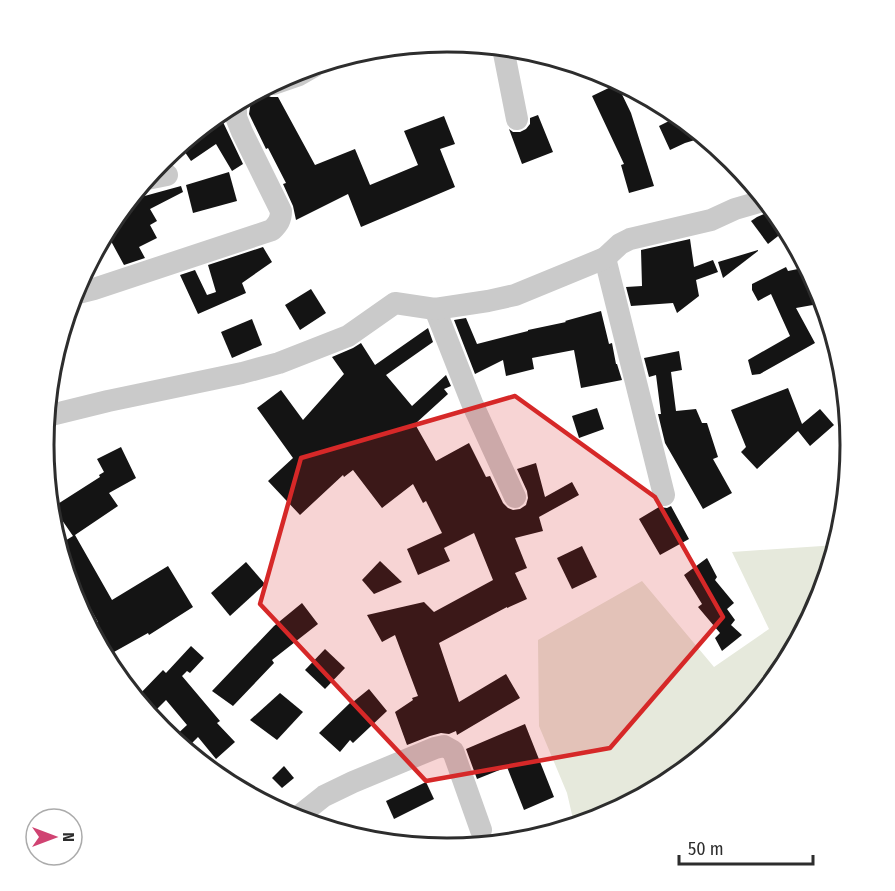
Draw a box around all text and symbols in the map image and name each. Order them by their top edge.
north arrow [24,807,84,867]
scale bar [679,828,812,866]
text: N [59,832,78,842]
text: 50 m [688,838,724,860]

